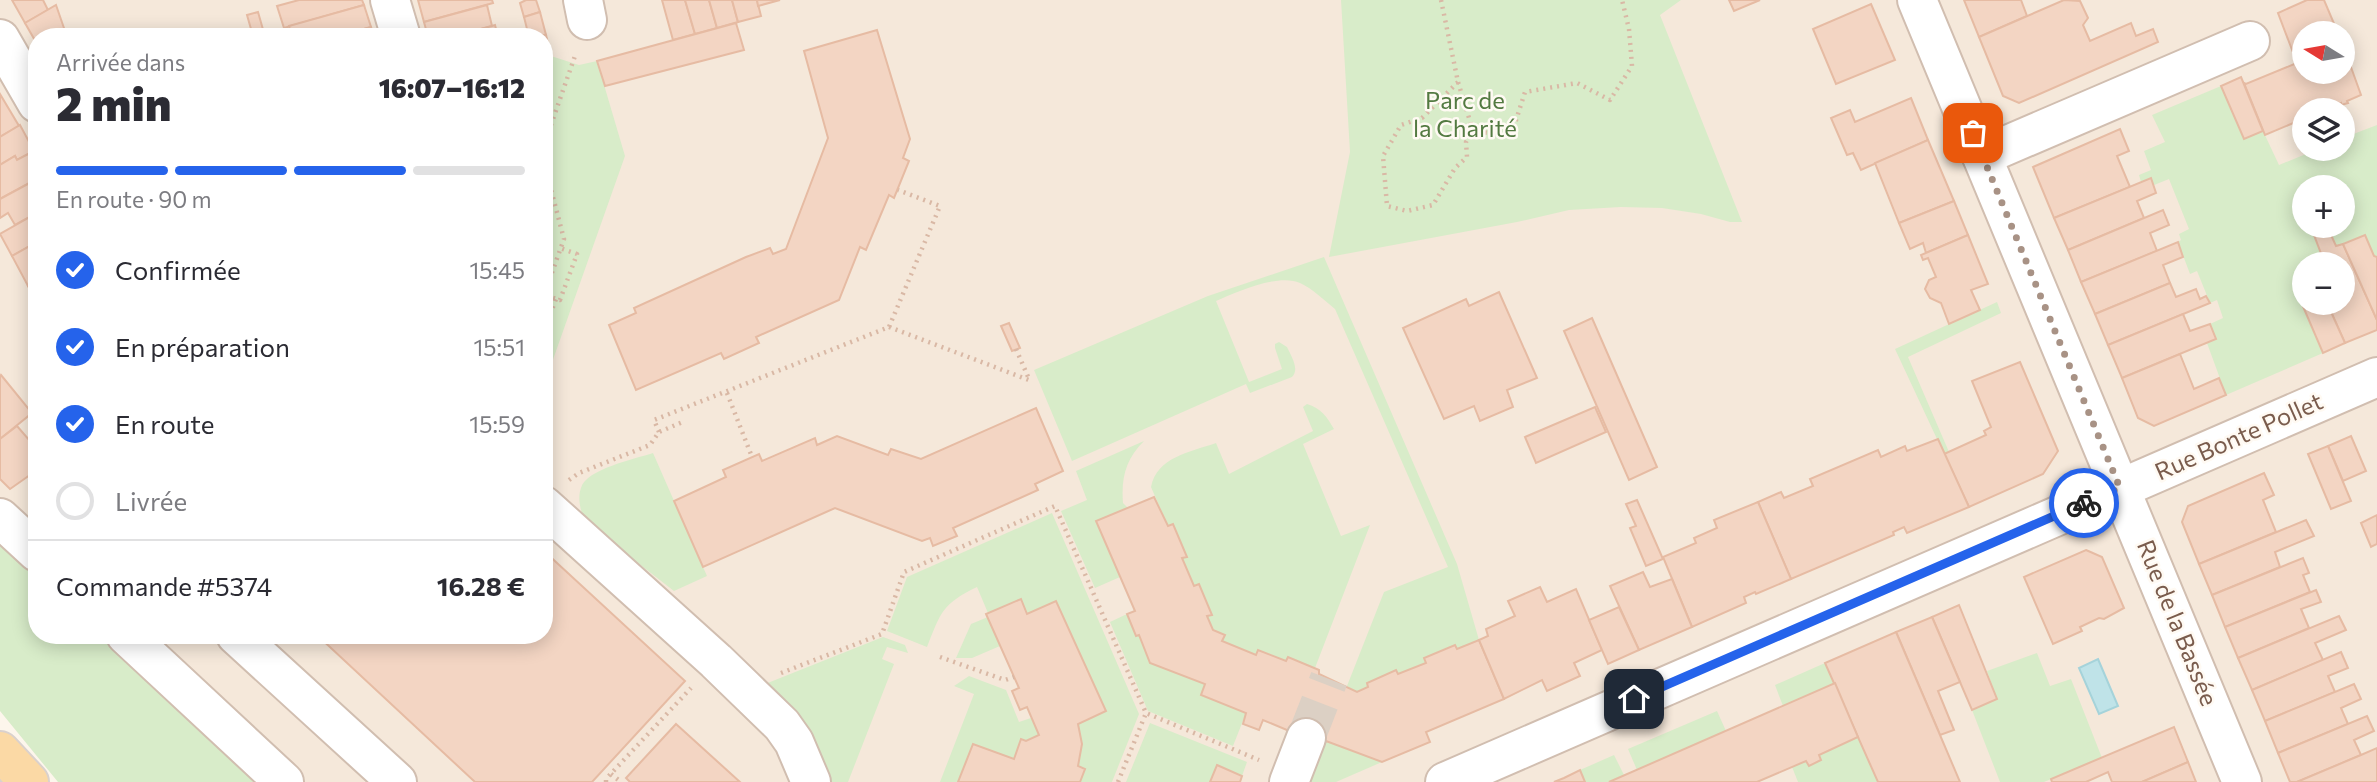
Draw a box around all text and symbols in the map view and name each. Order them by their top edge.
north arrow [2292,21,2356,84]
map controls [2292,21,2355,315]
text: Arrivée dans [56,48,185,76]
text: 16:07–16:12 [379,72,525,103]
text: 2 min [56,74,172,130]
park label: Parc de la Charité [1413,85,1517,142]
button: layers [2292,98,2355,161]
pin [1943,103,2003,163]
icon: bag [1954,114,1992,152]
button: + [2292,175,2355,238]
text: En route · 90 m [56,185,212,213]
icon: check [56,251,94,289]
button: − [2292,252,2355,315]
text: Confirmée [115,254,241,285]
text: 15:45 [470,256,525,284]
icon: check [56,328,94,366]
text: En préparation [115,331,290,362]
text: 15:51 [473,333,525,361]
street label: Rue Bonte Pollet [2150,386,2327,486]
icon: check [56,405,94,443]
text: En route [115,408,215,439]
text: 15:59 [469,410,525,438]
courier [2049,468,2119,538]
icon: bike [2065,484,2103,522]
text: Livrée [115,485,187,516]
street label: Rue de la Bassée [2132,535,2225,710]
text: Commande #5374 [56,570,272,601]
text: 16.28 € [437,570,525,601]
pin [1604,669,1664,729]
icon: home [1615,680,1653,718]

